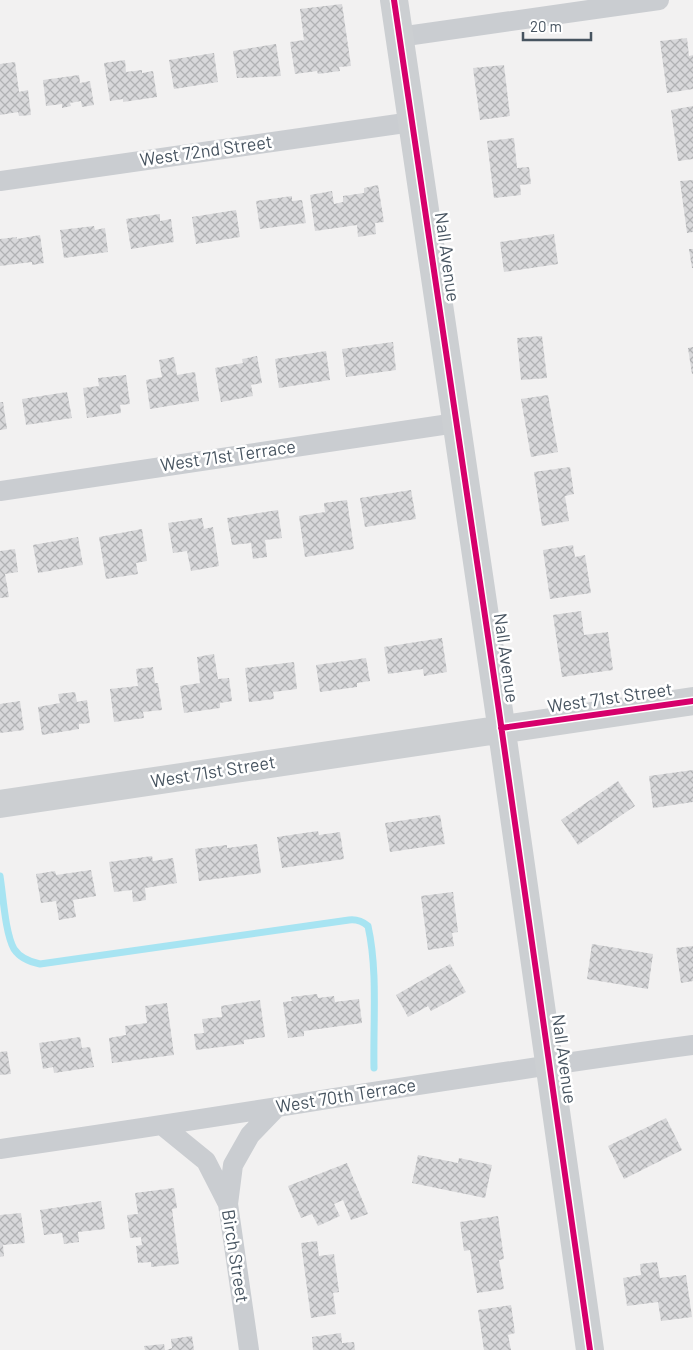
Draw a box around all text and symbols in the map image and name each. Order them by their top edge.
scale bar [523,10,590,42]
text: 20 m [530,17,562,35]
street label: West 72nd Street [138,130,273,170]
street label: Nall Avenue [431,211,465,303]
street label: West 71st Terrace [159,435,297,475]
street label: Nall Avenue [490,612,524,704]
street label: West 71st Street [546,677,674,717]
street label: West 71st Street [149,750,277,792]
street label: Nall Avenue [548,1013,582,1105]
street label: West 70th Terrace [274,1073,417,1117]
street label: Birch Street [218,1208,254,1304]

